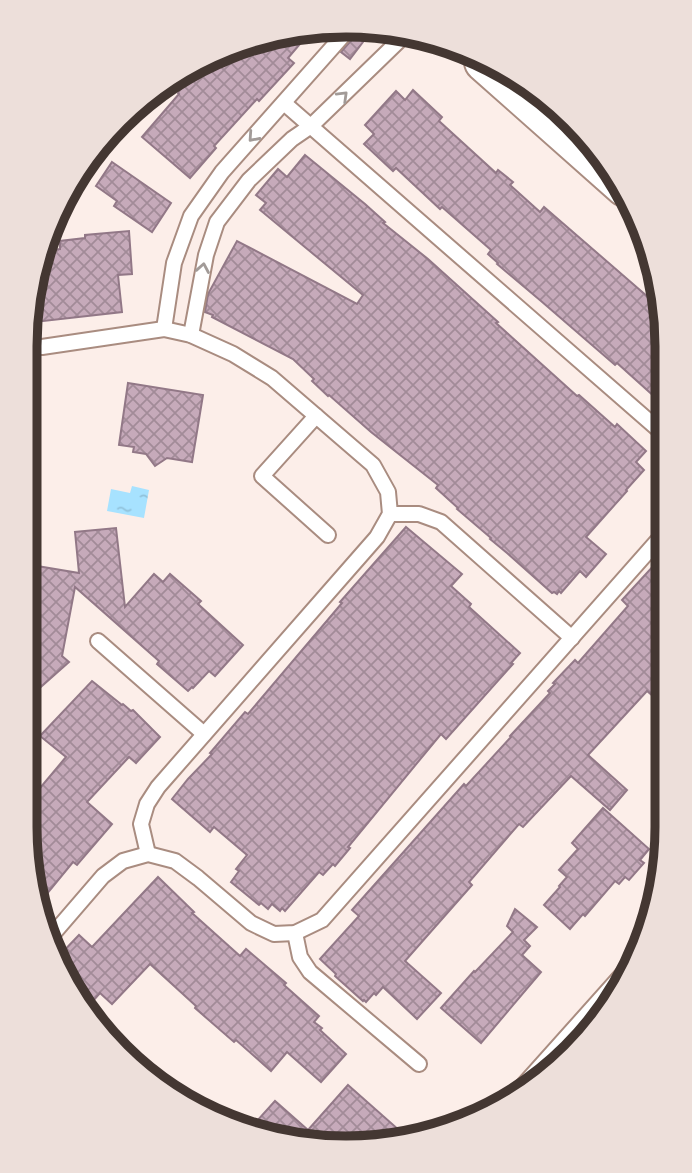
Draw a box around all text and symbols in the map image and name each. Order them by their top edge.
one-way arrow [335,91,348,104]
one-way arrow [249,129,261,142]
one-way arrow [195,262,210,274]

